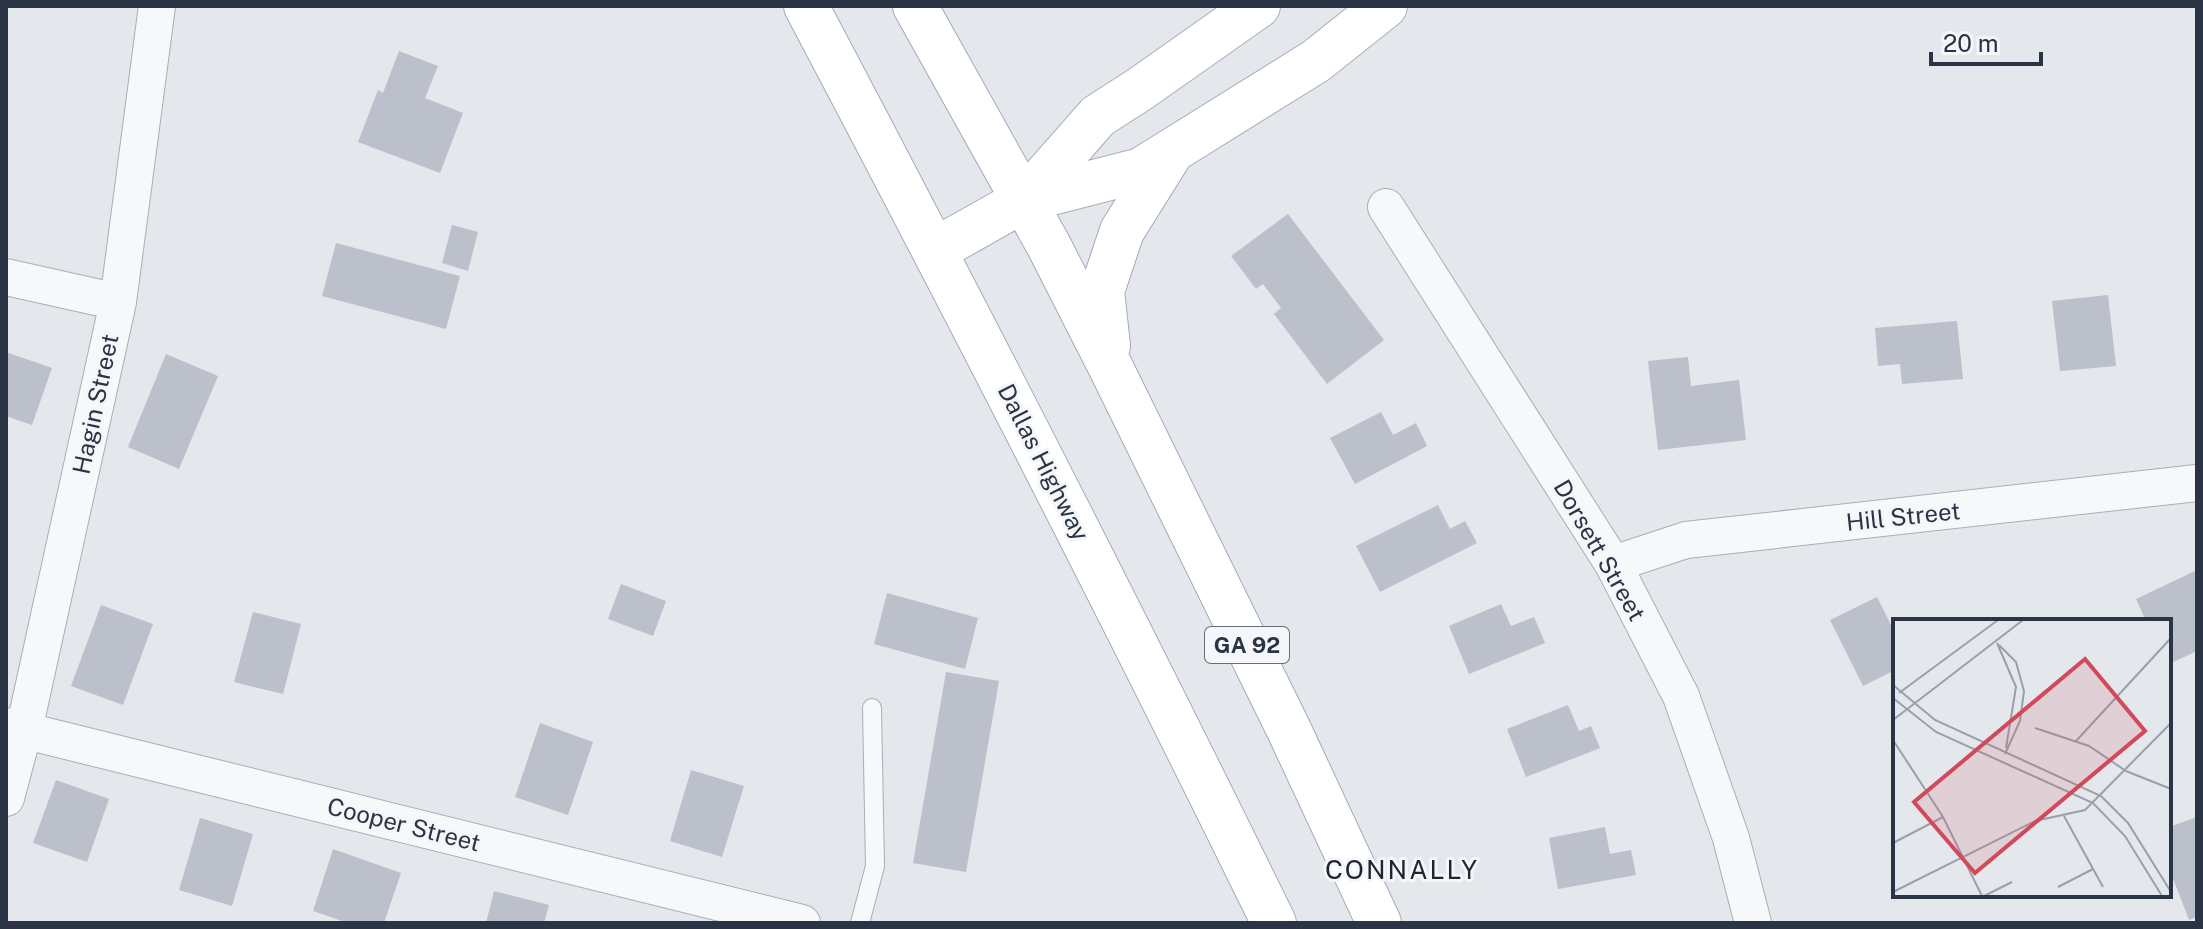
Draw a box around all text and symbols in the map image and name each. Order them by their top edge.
scale bar [1931,16,2041,66]
text: 20 m [1943,29,1999,57]
street label: Hagin Street [67,331,123,477]
street label: Dallas Highway [993,379,1096,545]
street label: Dorsett Street [1548,475,1652,625]
street label: Hill Street [1845,496,1961,536]
inset map [1893,619,2171,897]
road number: GA 92 [1205,627,1289,663]
street label: Cooper Street [325,791,483,857]
district label: CONNALLY [1325,854,1479,885]

